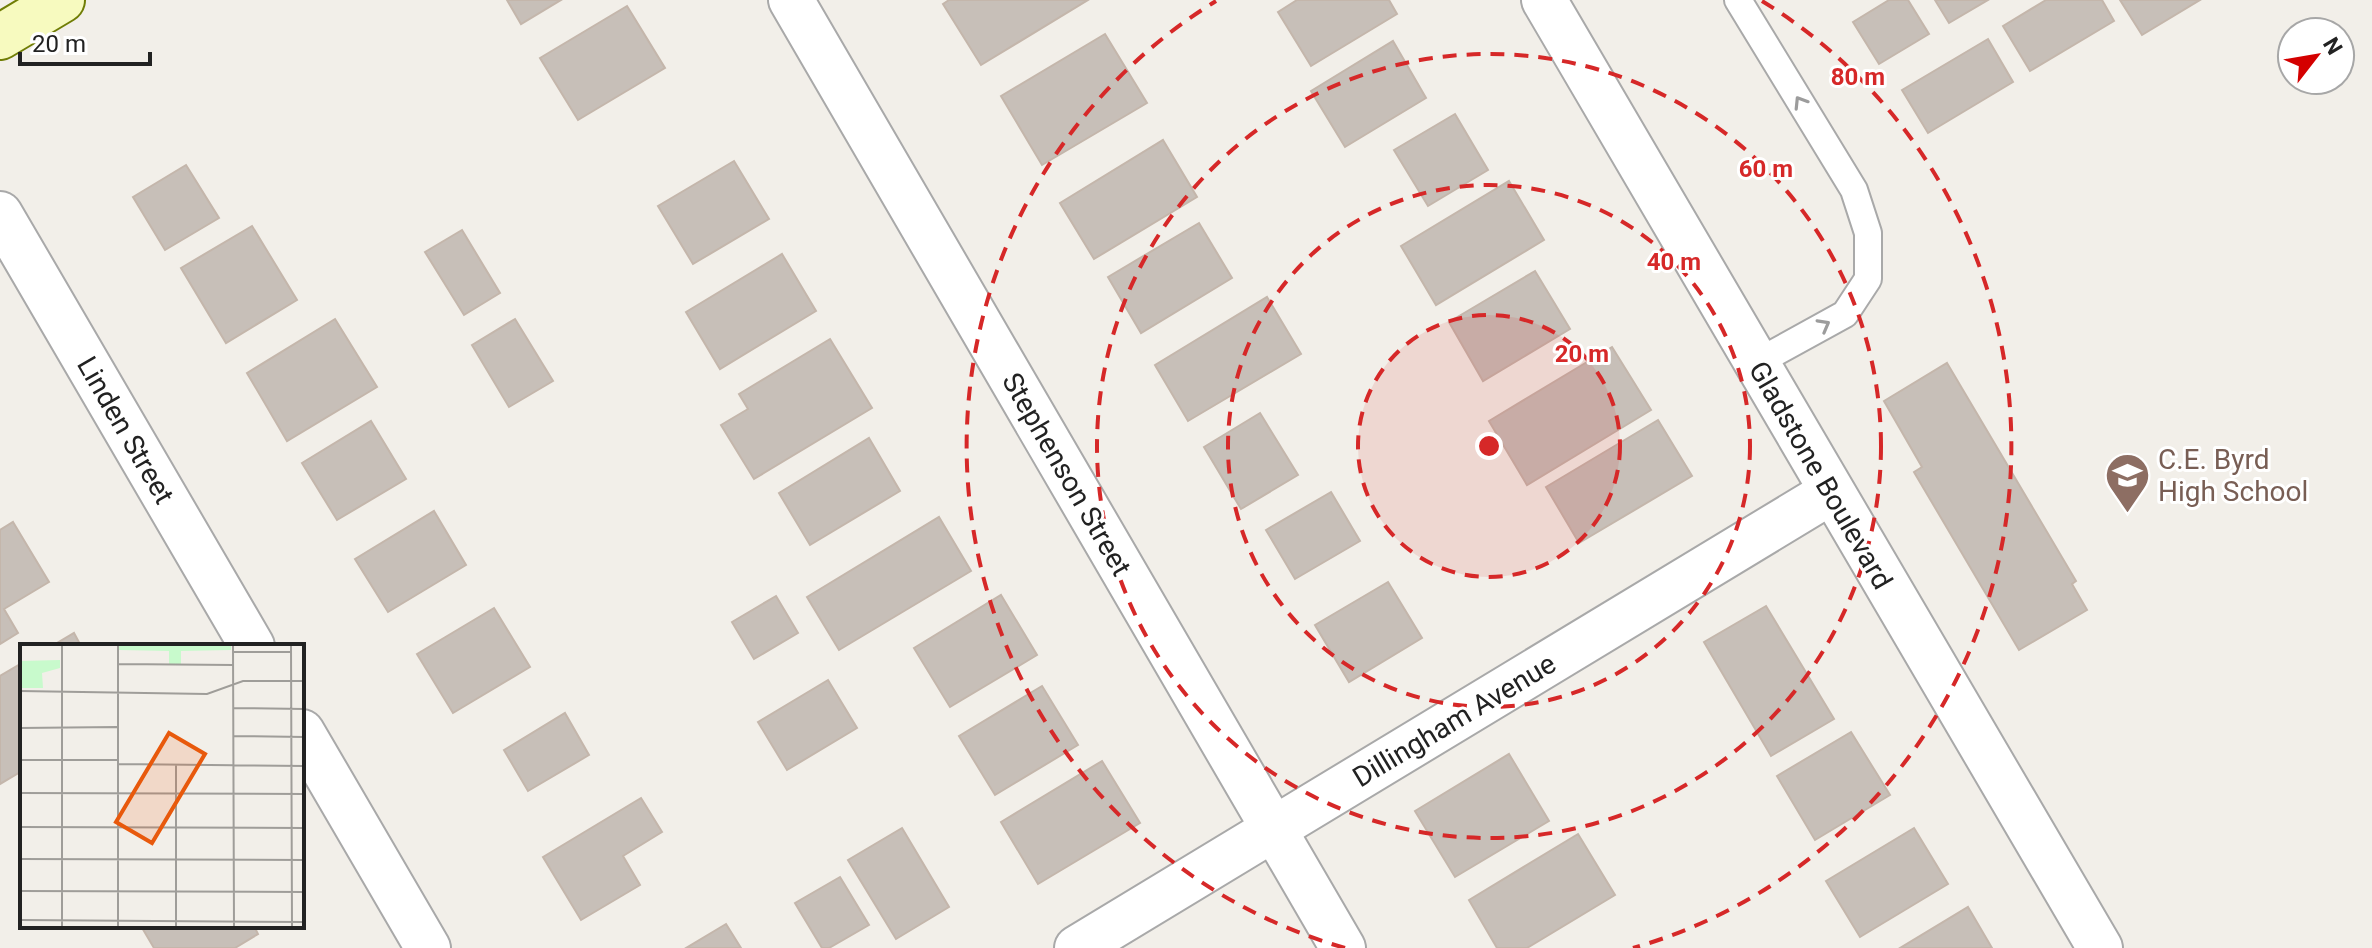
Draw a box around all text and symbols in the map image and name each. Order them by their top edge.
scale bar [20,16,150,66]
north arrow [2276,16,2356,96]
text: 20 m [32,30,86,58]
text: N [2318,33,2347,59]
text: 80 m [1831,63,1885,91]
one-way arrow [1795,96,1810,111]
text: 60 m [1739,155,1793,183]
text: 40 m [1647,248,1701,276]
one-way arrow [1815,319,1830,335]
text: 20 m [1555,340,1609,368]
street label: Linden Street [70,351,181,510]
street label: Gladstone Boulevard [1742,356,1899,595]
street label: Stephenson Street [995,367,1138,582]
centre of rings [1475,432,1503,460]
place label: C.E. Byrd High School [2158,443,2308,508]
school or university icon: C.E. Byrd High School [2103,451,2151,514]
inset map [20,644,304,928]
street label: Dillingham Avenue [1347,647,1562,794]

